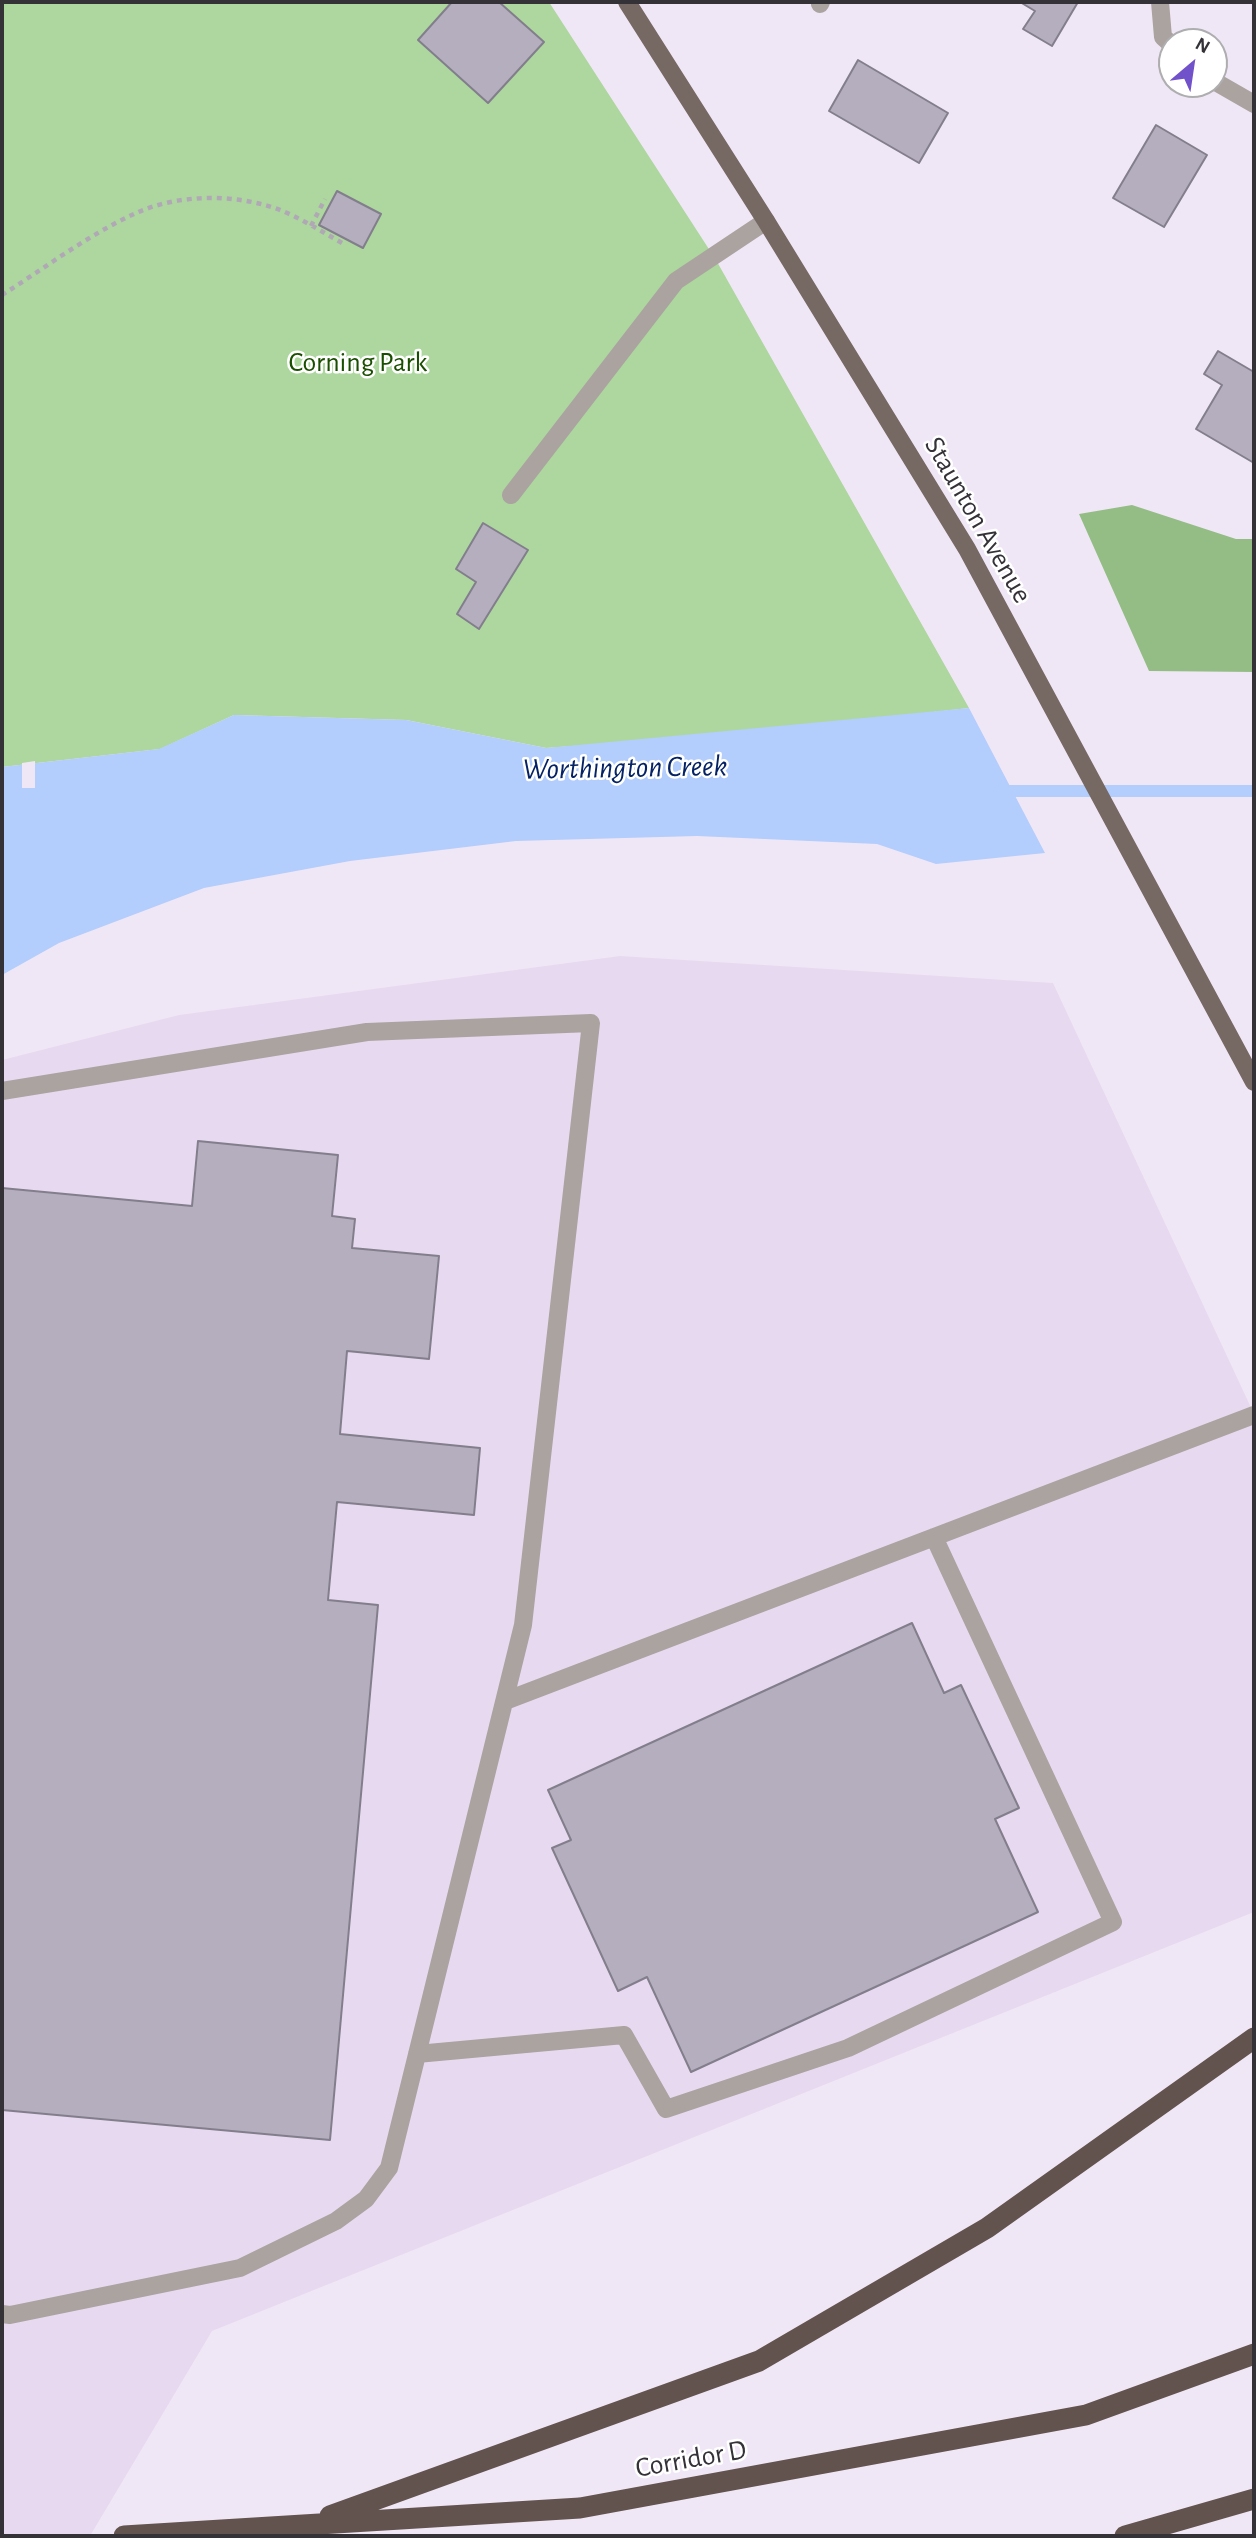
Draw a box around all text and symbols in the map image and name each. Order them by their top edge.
north arrow [1158,28,1228,98]
text: N [1192,34,1213,57]
park label: Corning Park [289,346,427,380]
street label: Staunton Avenue [917,431,1039,609]
water label: Worthington Creek [522,748,728,788]
street label: Corridor D [633,2433,749,2485]

